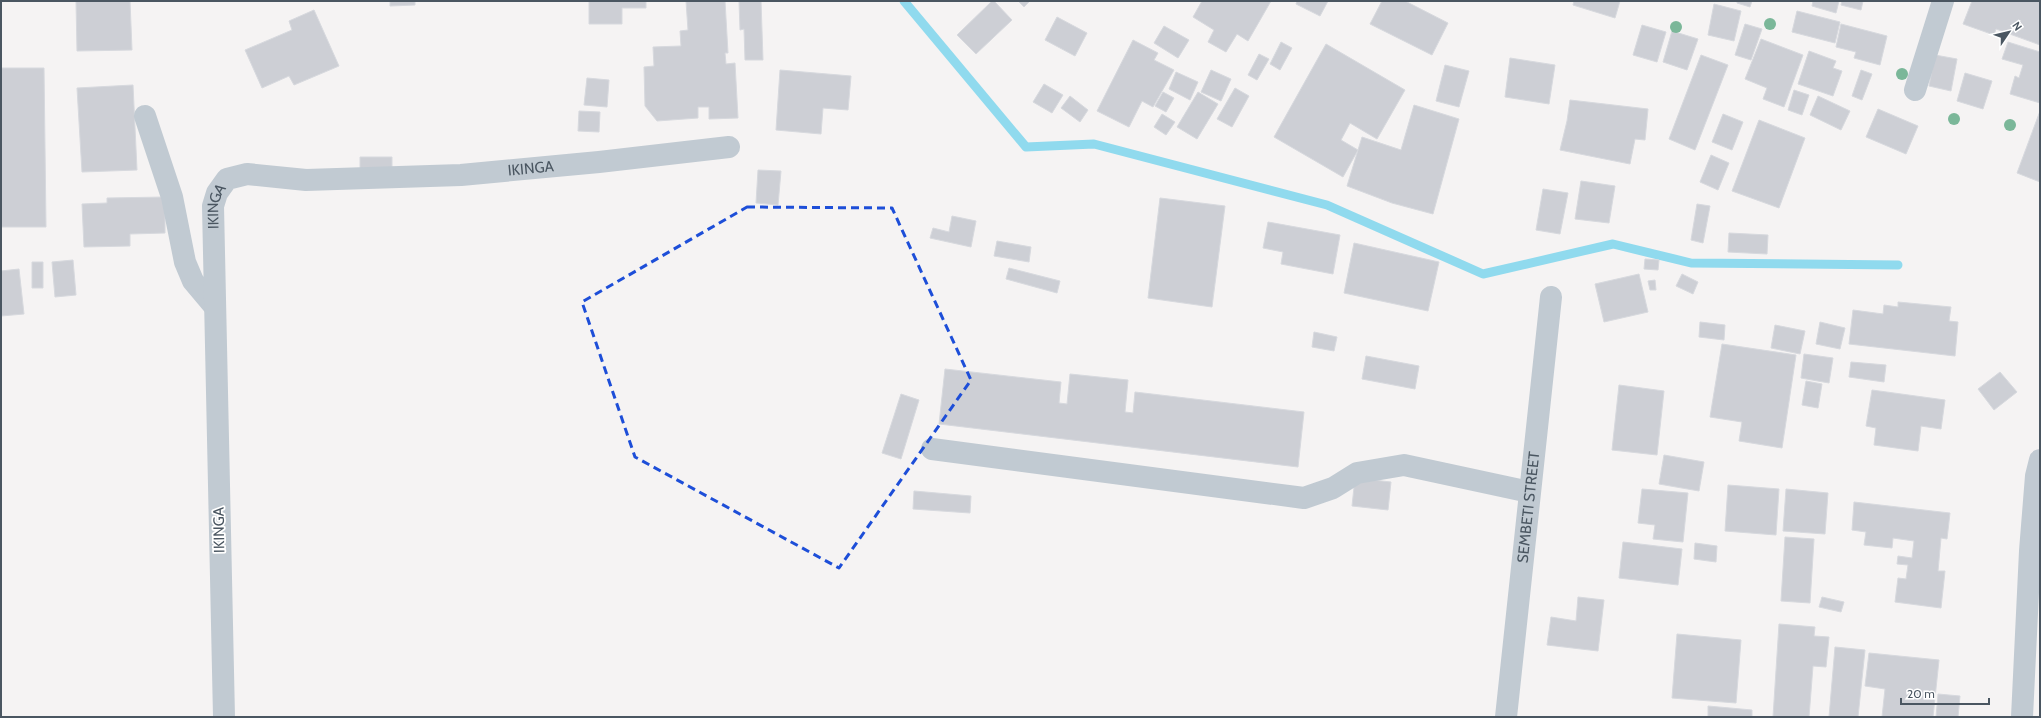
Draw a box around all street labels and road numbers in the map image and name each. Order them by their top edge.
street label: IKINGA [507,157,555,180]
street label: IKINGA [204,180,230,229]
street label: SEMBETI STREET [1514,451,1543,564]
street label: IKINGA [210,506,228,553]

